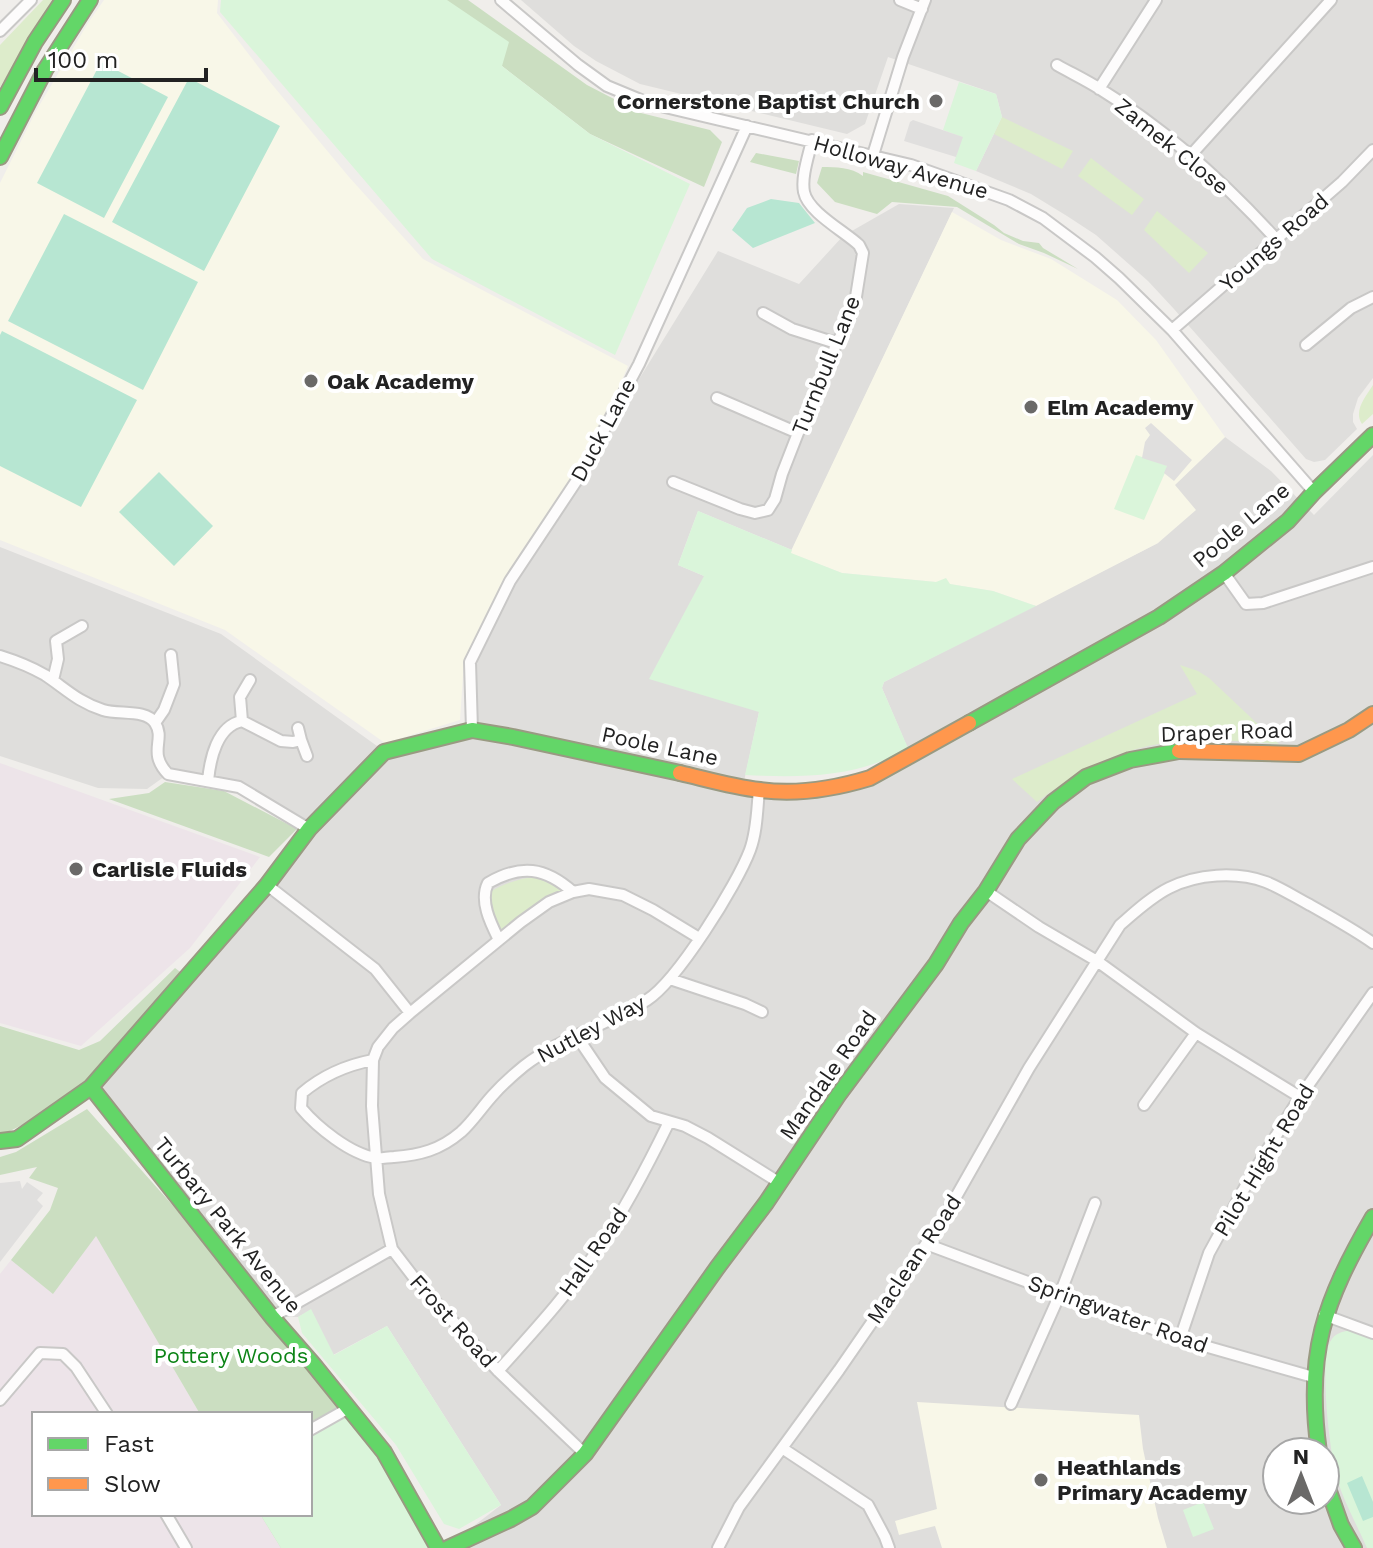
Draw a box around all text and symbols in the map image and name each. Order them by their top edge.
scale bar [36,32,206,82]
text: 100 m [48,46,118,74]
place label: Cornerstone Baptist Church [617,89,920,114]
marker: Cornerstone Baptist Church [927,92,945,110]
street label: Zamek Close [1110,93,1234,199]
street label: Holloway Avenue [811,130,991,204]
street label: Youngs Road [1215,188,1333,296]
street label: Turnbull Lane [787,292,865,438]
place label: Oak Academy [327,369,474,394]
marker: Oak Academy [302,372,320,390]
street label: Duck Lane [565,374,641,486]
place label: Elm Academy [1047,395,1194,420]
marker: Elm Academy [1022,398,1040,416]
street label: Poole Lane [1188,477,1294,573]
street label: Draper Road [1160,717,1294,747]
street label: Poole Lane [599,721,721,771]
place label: Carlisle Fluids [92,857,247,882]
marker: Carlisle Fluids [67,860,85,878]
street label: Nutley Way [533,990,650,1068]
street label: Mandale Road [774,1006,882,1144]
street label: Pilot Hight Road [1209,1079,1319,1241]
street label: Turbary Park Avenue [149,1132,307,1318]
street label: Maclean Road [862,1190,966,1328]
street label: Hall Road [553,1203,633,1301]
street label: Frost Road [405,1269,501,1373]
street label: Springwater Road [1025,1270,1211,1358]
park label: Pottery Woods [154,1343,308,1368]
legend [32,1412,312,1516]
text: Fast [104,1430,154,1458]
north arrow [1261,1436,1341,1516]
text: N [1293,1444,1309,1469]
place label: Heathlands Primary Academy [1057,1455,1248,1505]
text: Slow [104,1470,161,1498]
marker: Heathlands Primary Academy [1032,1471,1050,1489]

